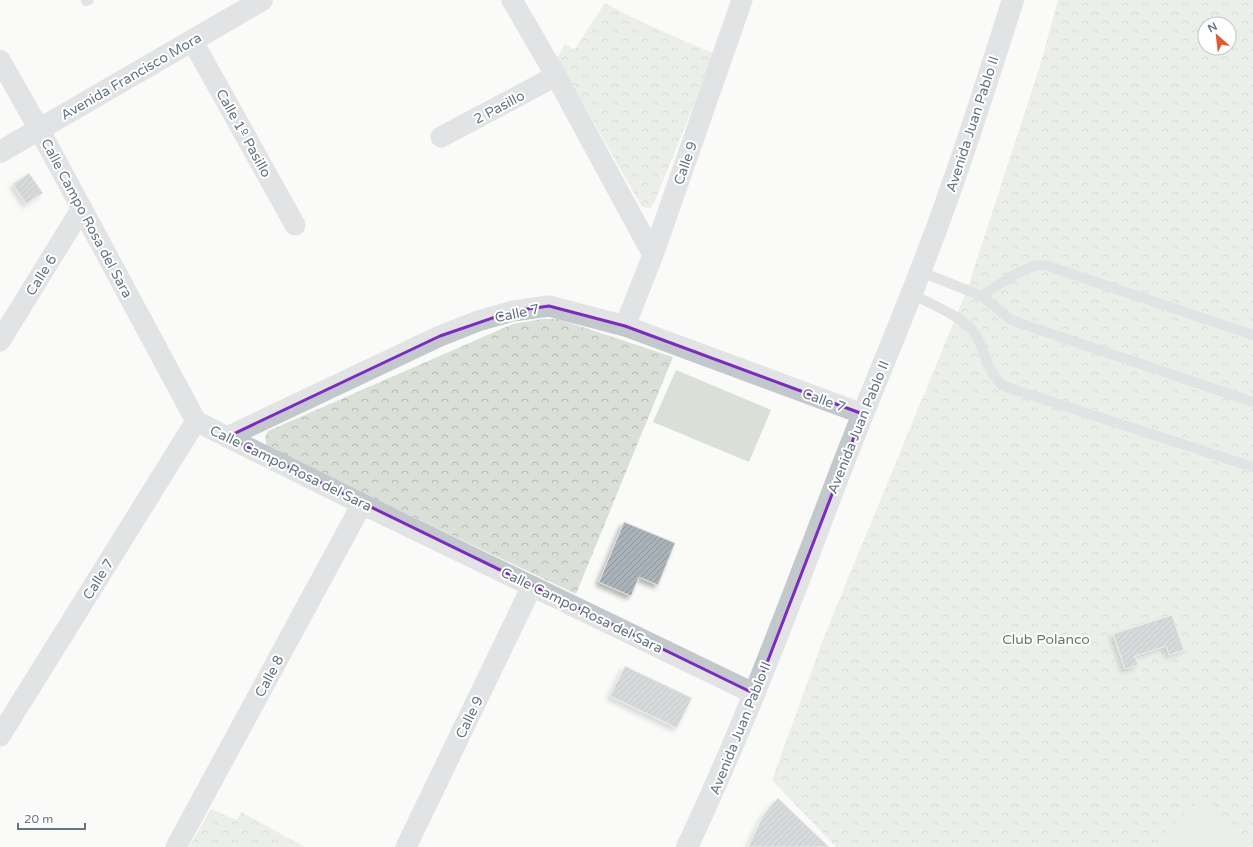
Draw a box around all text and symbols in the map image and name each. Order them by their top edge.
north arrow [1197,16,1237,56]
text: N [1206,20,1219,35]
street label: Avenida Francisco Mora [58,29,205,124]
street label: Avenida Juan Pablo II [942,54,1002,194]
street label: Calle 1º Pasillo [212,86,275,180]
street label: 2 Pasillo [471,87,528,128]
street label: Calle Campo Rosa del Sara [37,136,136,301]
street label: Calle 9 [670,139,701,187]
street label: Calle 6 [22,252,61,299]
street label: Calle 7 [493,301,541,326]
street label: Avenida Juan Pablo II [824,358,893,496]
street label: Calle 7 [800,385,848,416]
street label: Calle Campo Rosa del Sara [207,422,374,515]
street label: Calle 7 [79,556,118,603]
street label: Calle Campo Rosa del Sara [498,564,665,657]
park label: Club Polanco [1002,631,1090,648]
street label: Calle 8 [251,652,288,700]
street label: Avenida Juan Pablo II [706,659,775,797]
street label: Calle 9 [452,693,487,741]
scale bar [18,805,85,831]
text: 20 m [24,812,53,826]

